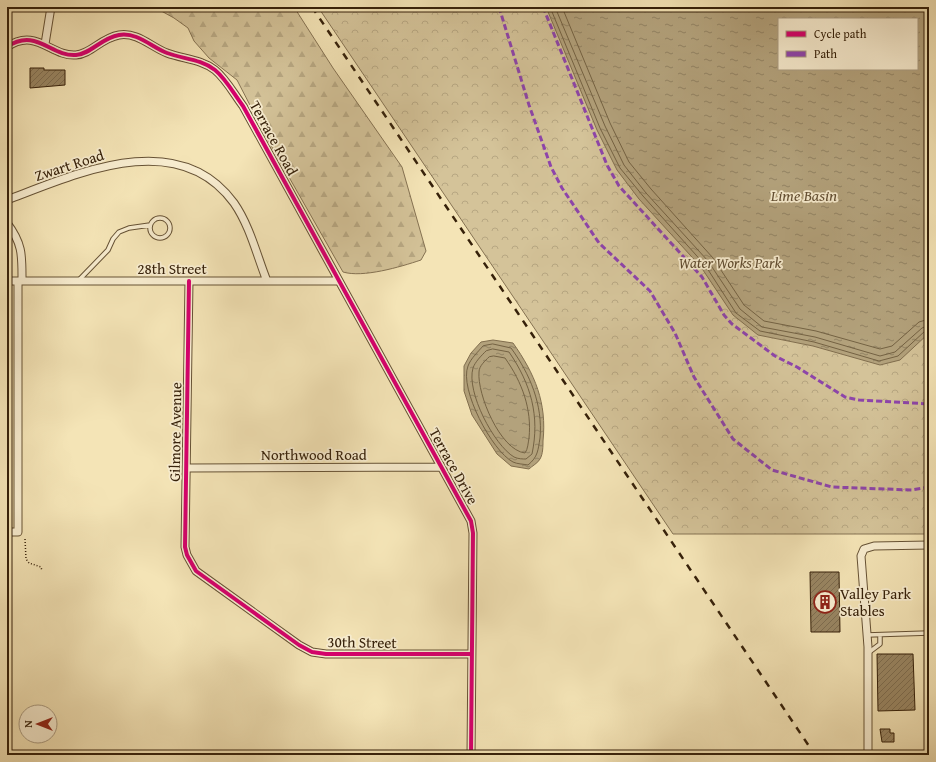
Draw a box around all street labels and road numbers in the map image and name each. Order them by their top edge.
street label: Terrace Road [245,97,303,179]
street label: Zwart Road [32,144,106,186]
street label: 28th Street [137,258,207,279]
street label: Gilmore Avenue [164,382,186,482]
street label: Terrace Drive [424,424,484,508]
street label: Northwood Road [261,444,367,465]
street label: 30th Street [327,631,398,653]

